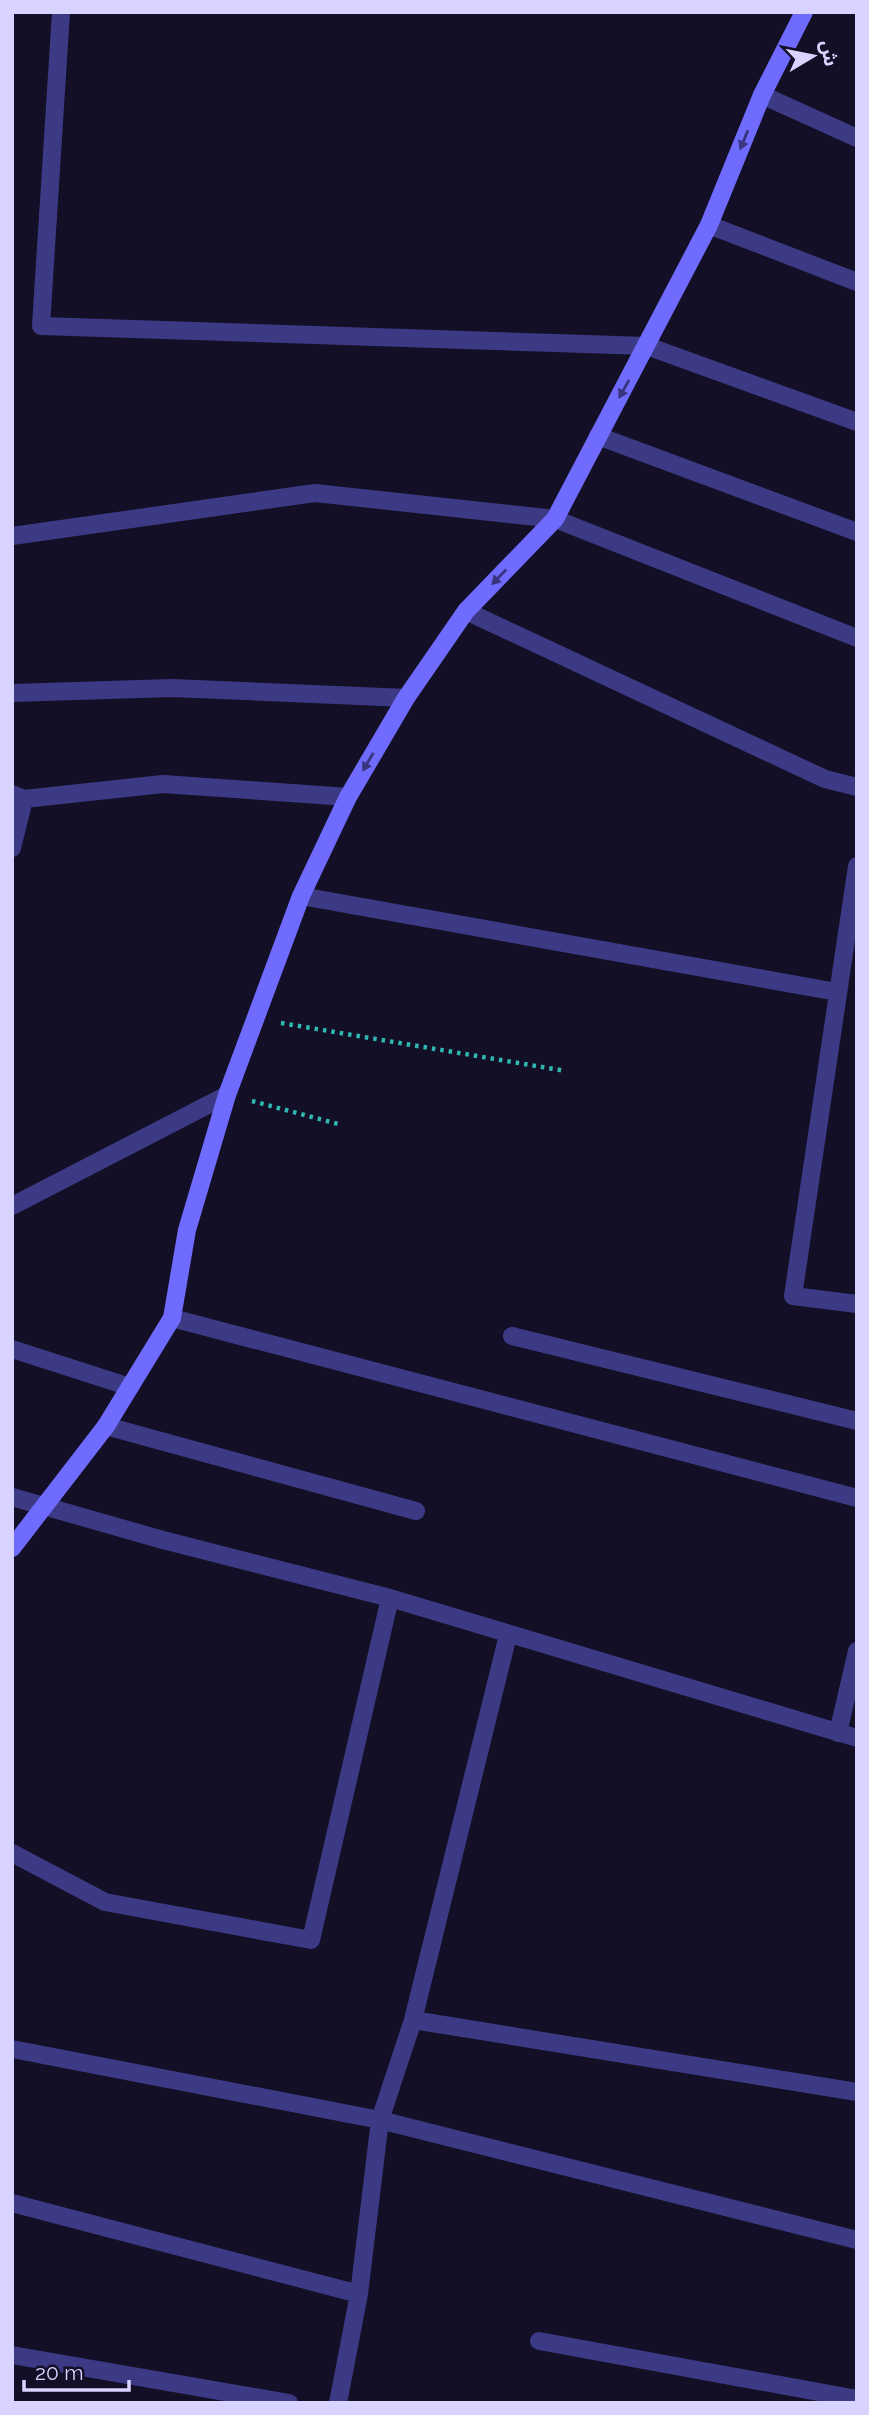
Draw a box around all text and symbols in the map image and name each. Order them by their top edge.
north arrow [778,21,848,91]
text: ش [817,38,843,68]
one-way arrow [738,130,749,151]
one-way arrow [618,379,630,399]
one-way arrow [491,568,507,585]
one-way arrow [362,752,374,772]
scale bar [24,2348,130,2392]
text: 20 m [35,2360,83,2385]

